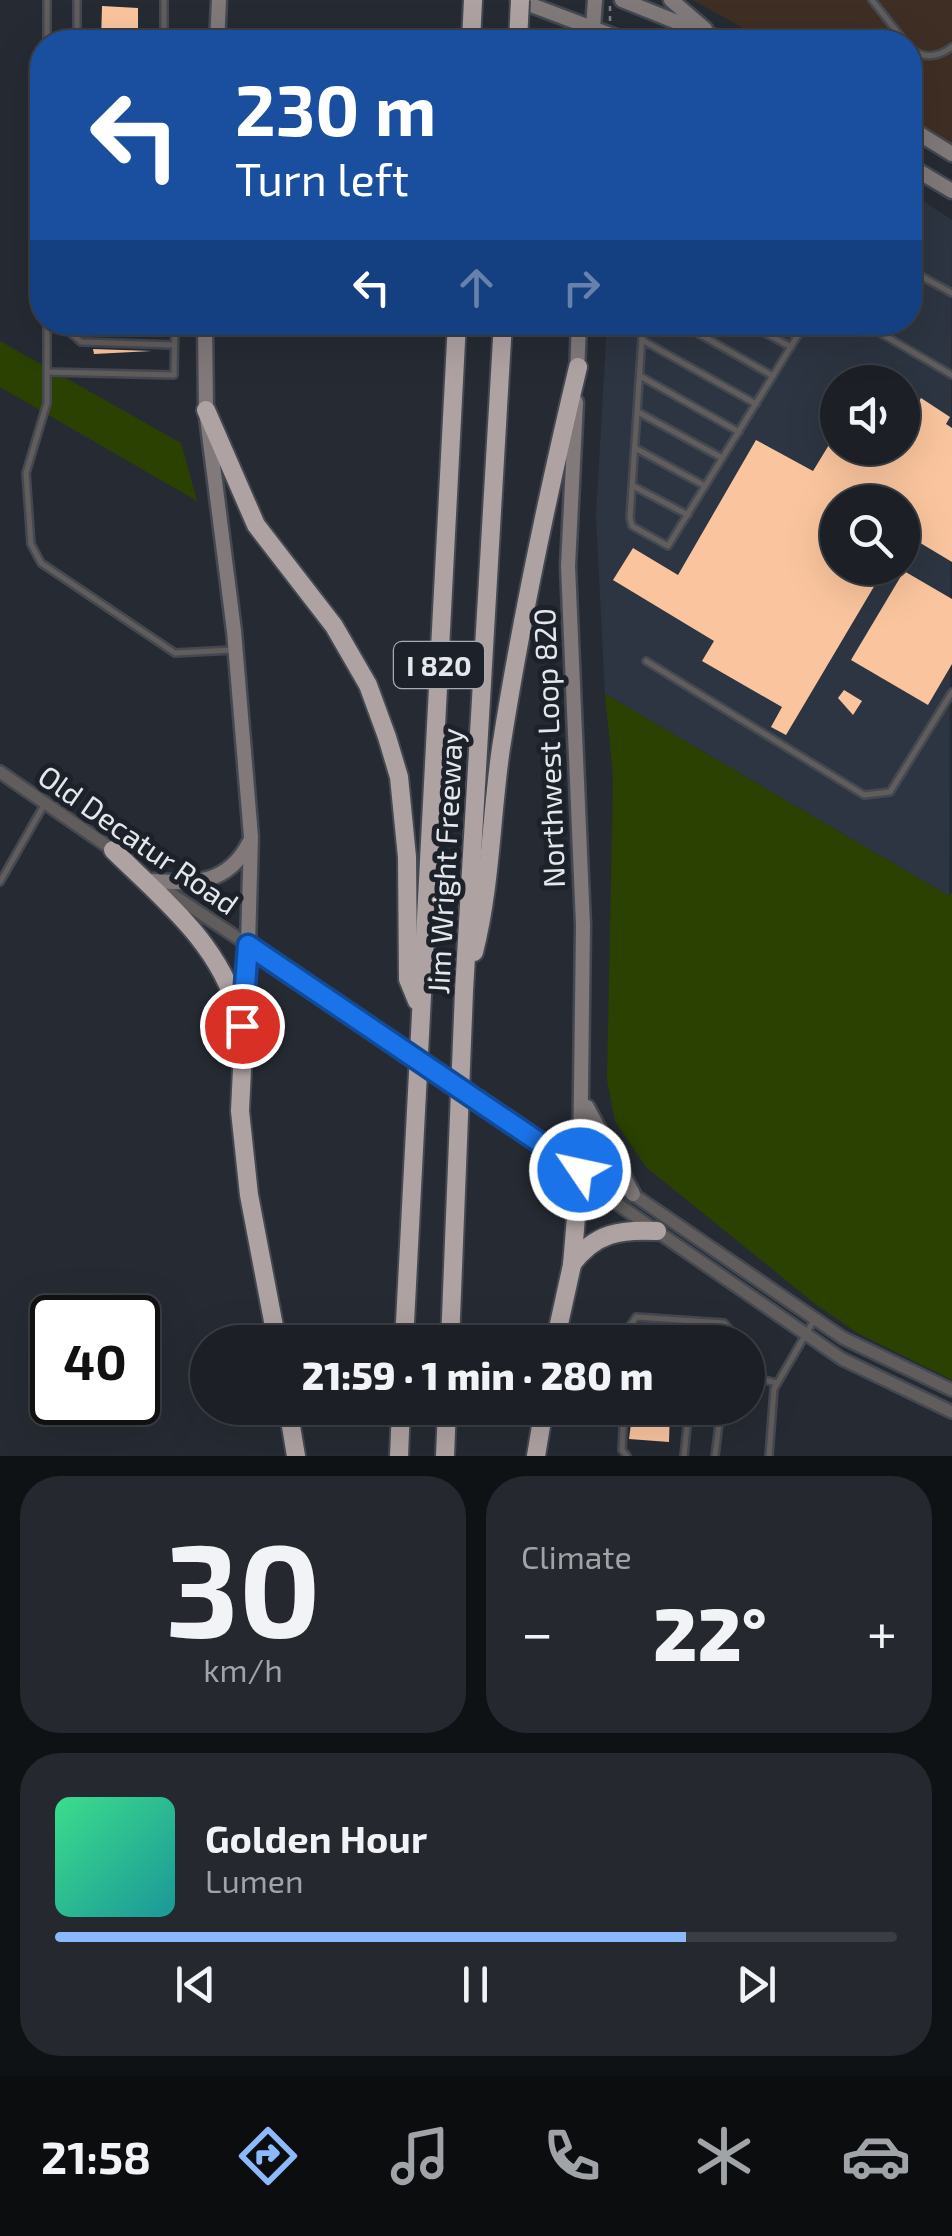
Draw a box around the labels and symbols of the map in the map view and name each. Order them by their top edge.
street label: Northwest Loop 820 [525,608,571,888]
road number: I 820 [394,642,484,688]
street label: Jim Wright Freeway [419,727,469,995]
street label: Old Decatur Road [32,757,246,921]
pin [200,984,285,1069]
position arrow [528,1118,632,1222]
speed limit sign: 40 [30,1295,160,1425]

